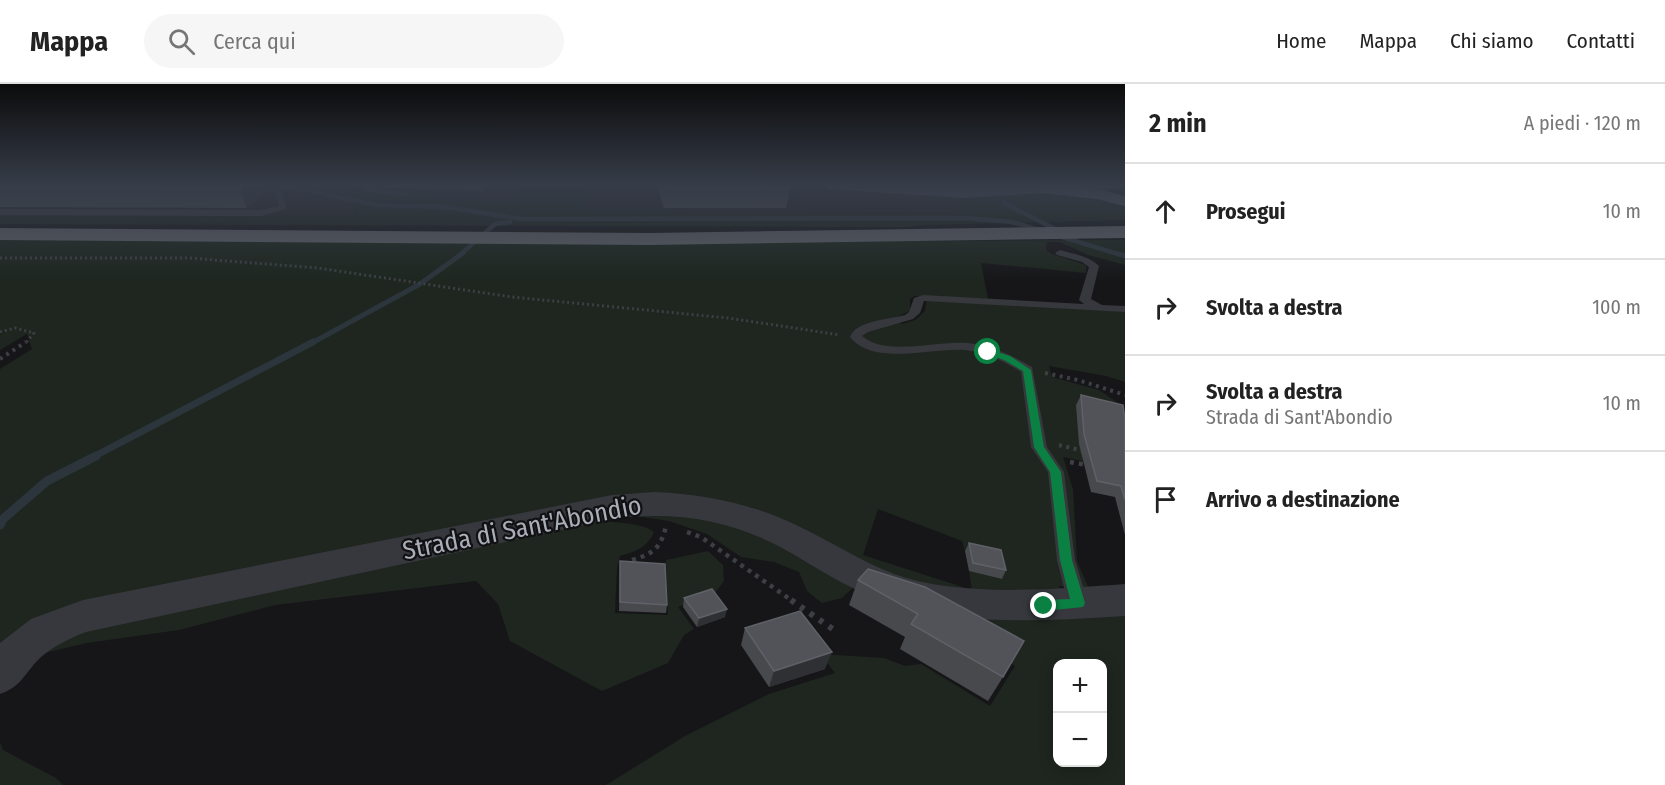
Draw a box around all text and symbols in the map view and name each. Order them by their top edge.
search box [144,14,564,68]
text: Mappa [30,25,108,58]
icon: search [165,25,198,58]
text: Cerca qui [213,28,296,55]
text: Home [1276,28,1326,54]
text: Mappa [1359,28,1417,54]
text: Chi siamo [1450,28,1534,54]
text: Contatti [1567,28,1635,54]
text: 2 min [1149,108,1207,139]
text: A piedi · 120 m [1524,111,1641,135]
icon: ahead [1149,195,1182,228]
text: Prosegui [1206,198,1285,225]
text: 10 m [1603,199,1641,223]
icon: right [1149,291,1182,324]
text: Svolta a destra [1206,294,1343,321]
text: 100 m [1592,295,1641,319]
route start [974,338,1000,364]
text: Svolta a destra [1206,378,1343,405]
icon: right [1149,387,1182,420]
text: 10 m [1603,391,1641,415]
text: Strada di Sant'Abondio [1206,405,1393,429]
icon: arrive [1149,483,1182,516]
text: Arrivo a destinazione [1206,486,1400,513]
street label: Strada di Sant'Abondio [400,490,644,566]
route end [1030,592,1056,618]
map controls [1053,659,1107,767]
button: + [1053,659,1107,713]
button: − [1053,713,1107,767]

